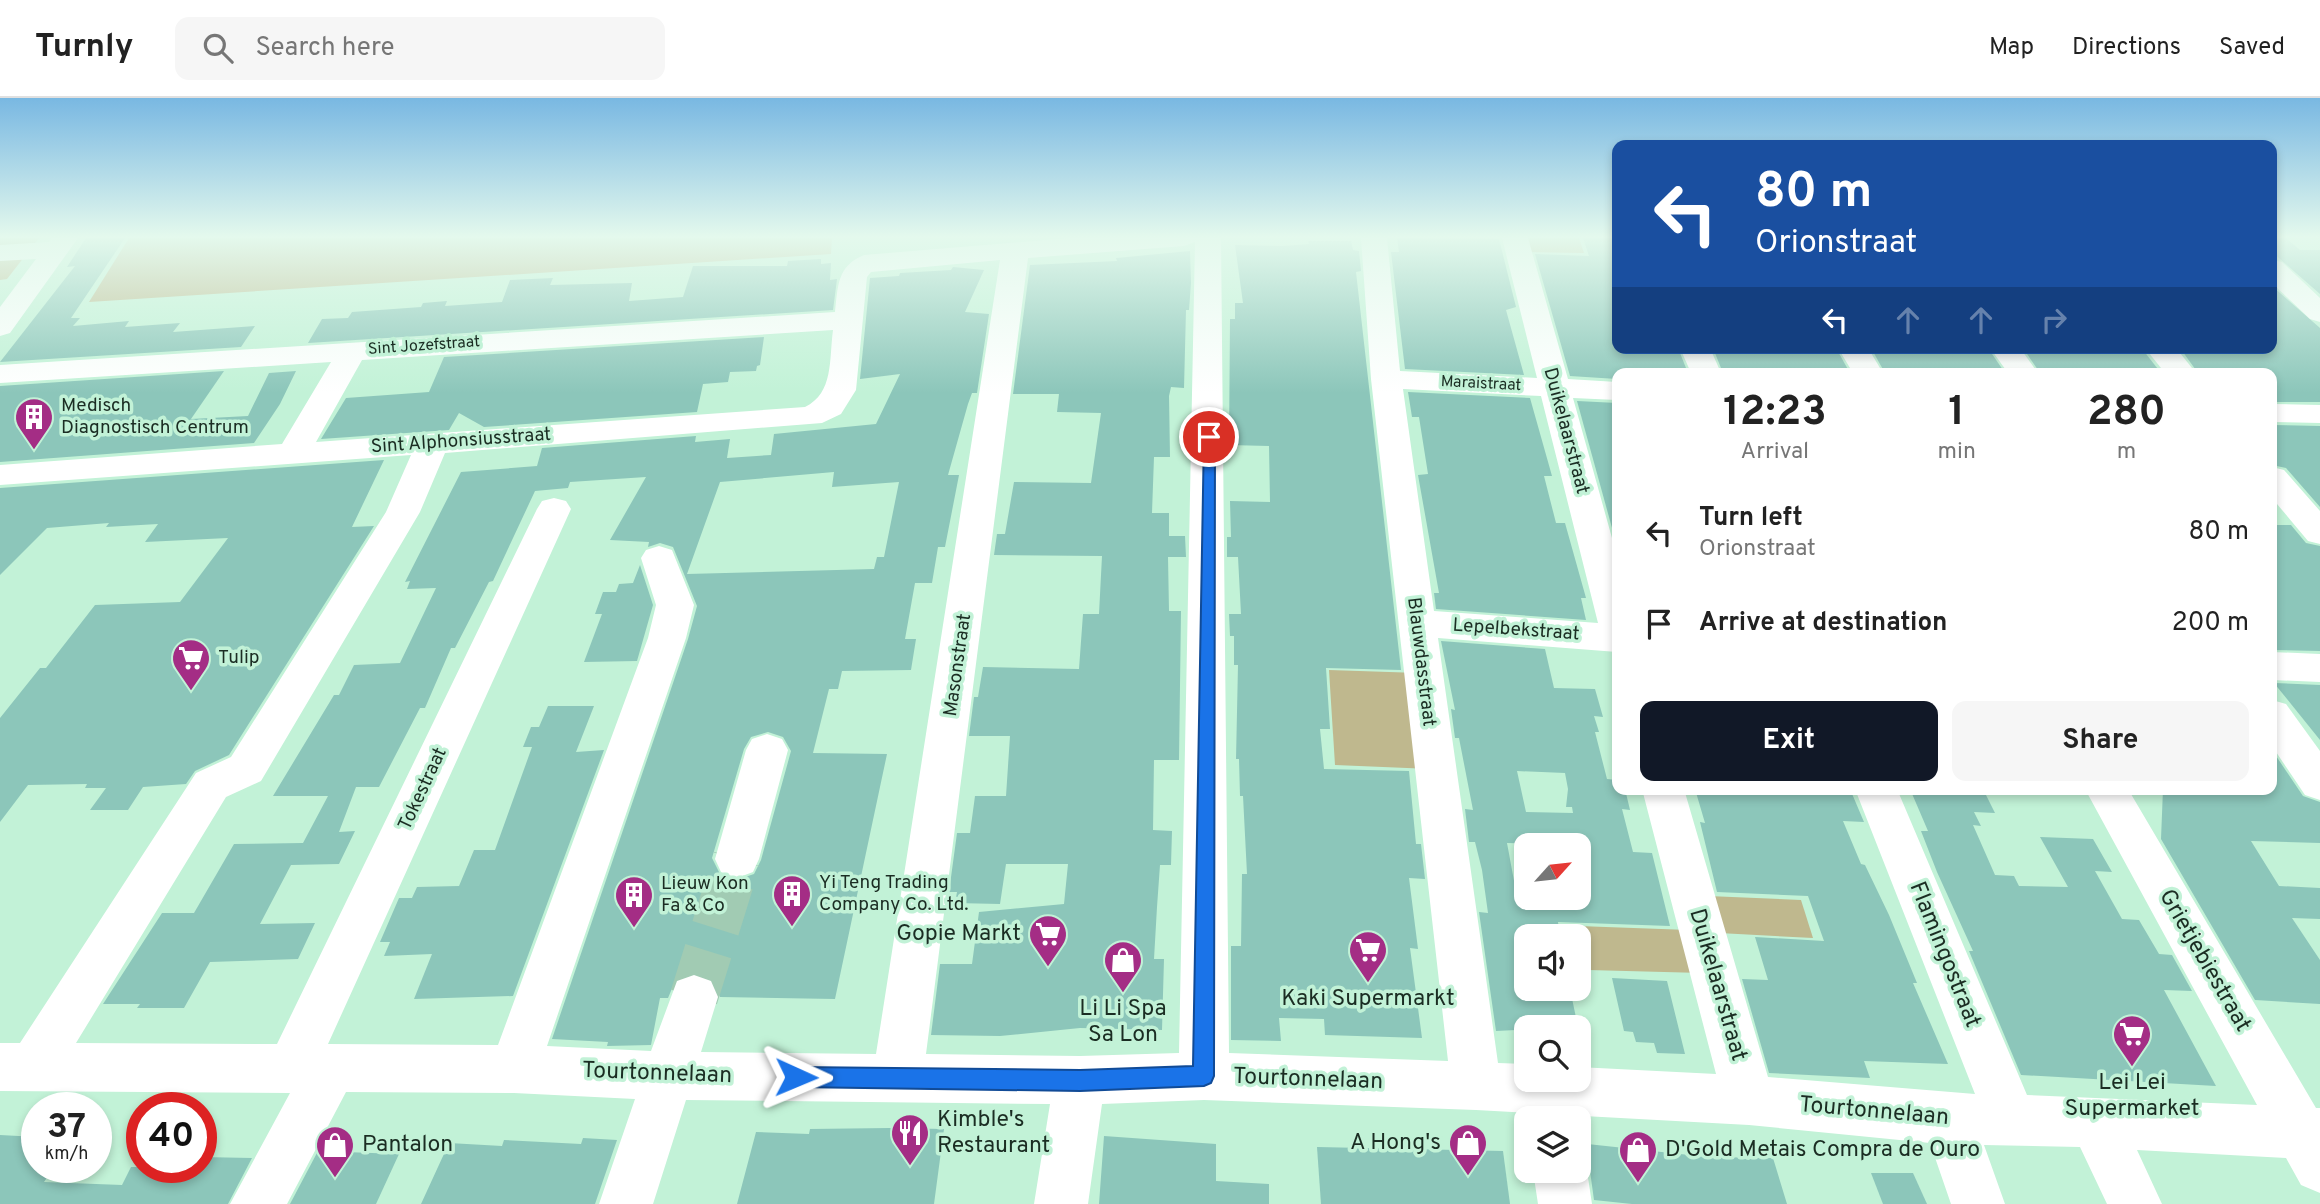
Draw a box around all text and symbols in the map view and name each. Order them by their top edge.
search box [175,17,665,80]
text: Turnly [35,27,133,69]
icon: search [199,29,237,67]
text: Search here [255,32,394,65]
text: Map [1989,33,2034,63]
text: Directions [2072,33,2181,63]
text: Saved [2219,33,2285,63]
text: 80 m [1755,163,1872,225]
icon: left [1640,168,1731,259]
text: Orionstraat [1755,224,1917,264]
icon: left [1816,301,1854,339]
icon: ahead [1889,301,1927,339]
icon: ahead [1962,301,2000,339]
icon: right [2035,301,2073,339]
street label: Sint Jozefstraat [367,332,481,360]
street label: Duikelaarstraat [1538,365,1594,497]
street label: Maraistraat [1440,372,1522,396]
text: 12:23 [1723,387,1827,440]
text: 1 [1948,387,1965,440]
text: 280 [2087,387,2166,440]
place label: Medisch Diagnostisch Centrum [61,394,249,440]
building icon: Medisch Diagnostisch Centrum [13,396,55,451]
pin [1179,407,1239,467]
icon: arrive [1190,418,1228,456]
street label: Sint Alphonsiusstraat [370,423,552,459]
text: Arrival [1741,438,1809,467]
text: min [1938,438,1976,467]
text: m [2117,438,2136,467]
text: Turn left [1699,502,1803,535]
icon: left [1640,514,1678,552]
text: 80 m [2189,516,2249,549]
text: Orionstraat [1699,535,1816,564]
street label: Blauwdasstraat [1401,596,1441,728]
icon: arrive [1640,605,1678,643]
text: Arrive at destination [1699,607,1947,640]
text: 200 m [2172,607,2249,640]
street label: Masonstraat [939,612,977,718]
street label: Lepelbekstraat [1452,614,1580,646]
supermarket icon: Tulip [170,637,212,692]
place label: Tulip [218,646,260,670]
button: Exit [1640,701,1938,781]
button: Share [1952,701,2249,781]
street label: Tokestraat [393,744,453,834]
north arrow [1514,833,1591,910]
map controls [1514,833,1591,1183]
place label: Yi Teng Trading Company Co. Ltd. [819,871,969,917]
place label: Lieuw Kon Fa & Co [661,872,749,918]
building icon: Yi Teng Trading Company Co. Ltd. [771,873,813,928]
building icon: Lieuw Kon Fa & Co [613,874,655,929]
street label: Flamingostraat [1902,878,1986,1032]
street label: Grietjebiestraat [2151,884,2257,1038]
street label: Duikelaarstraat [1681,905,1753,1065]
supermarket icon: Gopie Markt [1027,913,1069,968]
place label: Gopie Markt [896,920,1021,949]
button: sound [1514,924,1591,1001]
supermarket icon: Kaki Supermarkt [1347,929,1389,984]
shop icon: Li Li Spa Sa Lon [1102,939,1144,994]
place label: Kaki Supermarkt [1281,985,1455,1014]
place label: Li Li Spa Sa Lon [1079,995,1167,1050]
supermarket icon: Lei Lei Supermarket [2111,1013,2153,1068]
button: search [1514,1015,1591,1092]
position arrow [759,1040,833,1114]
street label: Tourtonnelaan [581,1057,733,1091]
street label: Tourtonnelaan [1232,1063,1384,1097]
place label: Lei Lei Supermarket [2065,1069,2199,1124]
street label: Tourtonnelaan [1798,1091,1950,1133]
speed limit sign: 40 [126,1092,217,1183]
text: 37 [47,1106,86,1150]
place label: Kimble's Restaurant [937,1106,1050,1161]
button: layers [1514,1106,1591,1183]
restaurant icon: Kimble's Restaurant [889,1112,931,1167]
shop icon: A Hong's [1447,1122,1489,1177]
shop icon: Pantalon [314,1124,356,1179]
place label: A Hong's [1350,1129,1441,1158]
shop icon: D'Gold Metais Compra de Ouro [1617,1129,1659,1184]
place label: Pantalon [362,1131,453,1160]
place label: D'Gold Metais Compra de Ouro [1665,1136,1980,1165]
text: km/h [45,1143,88,1166]

